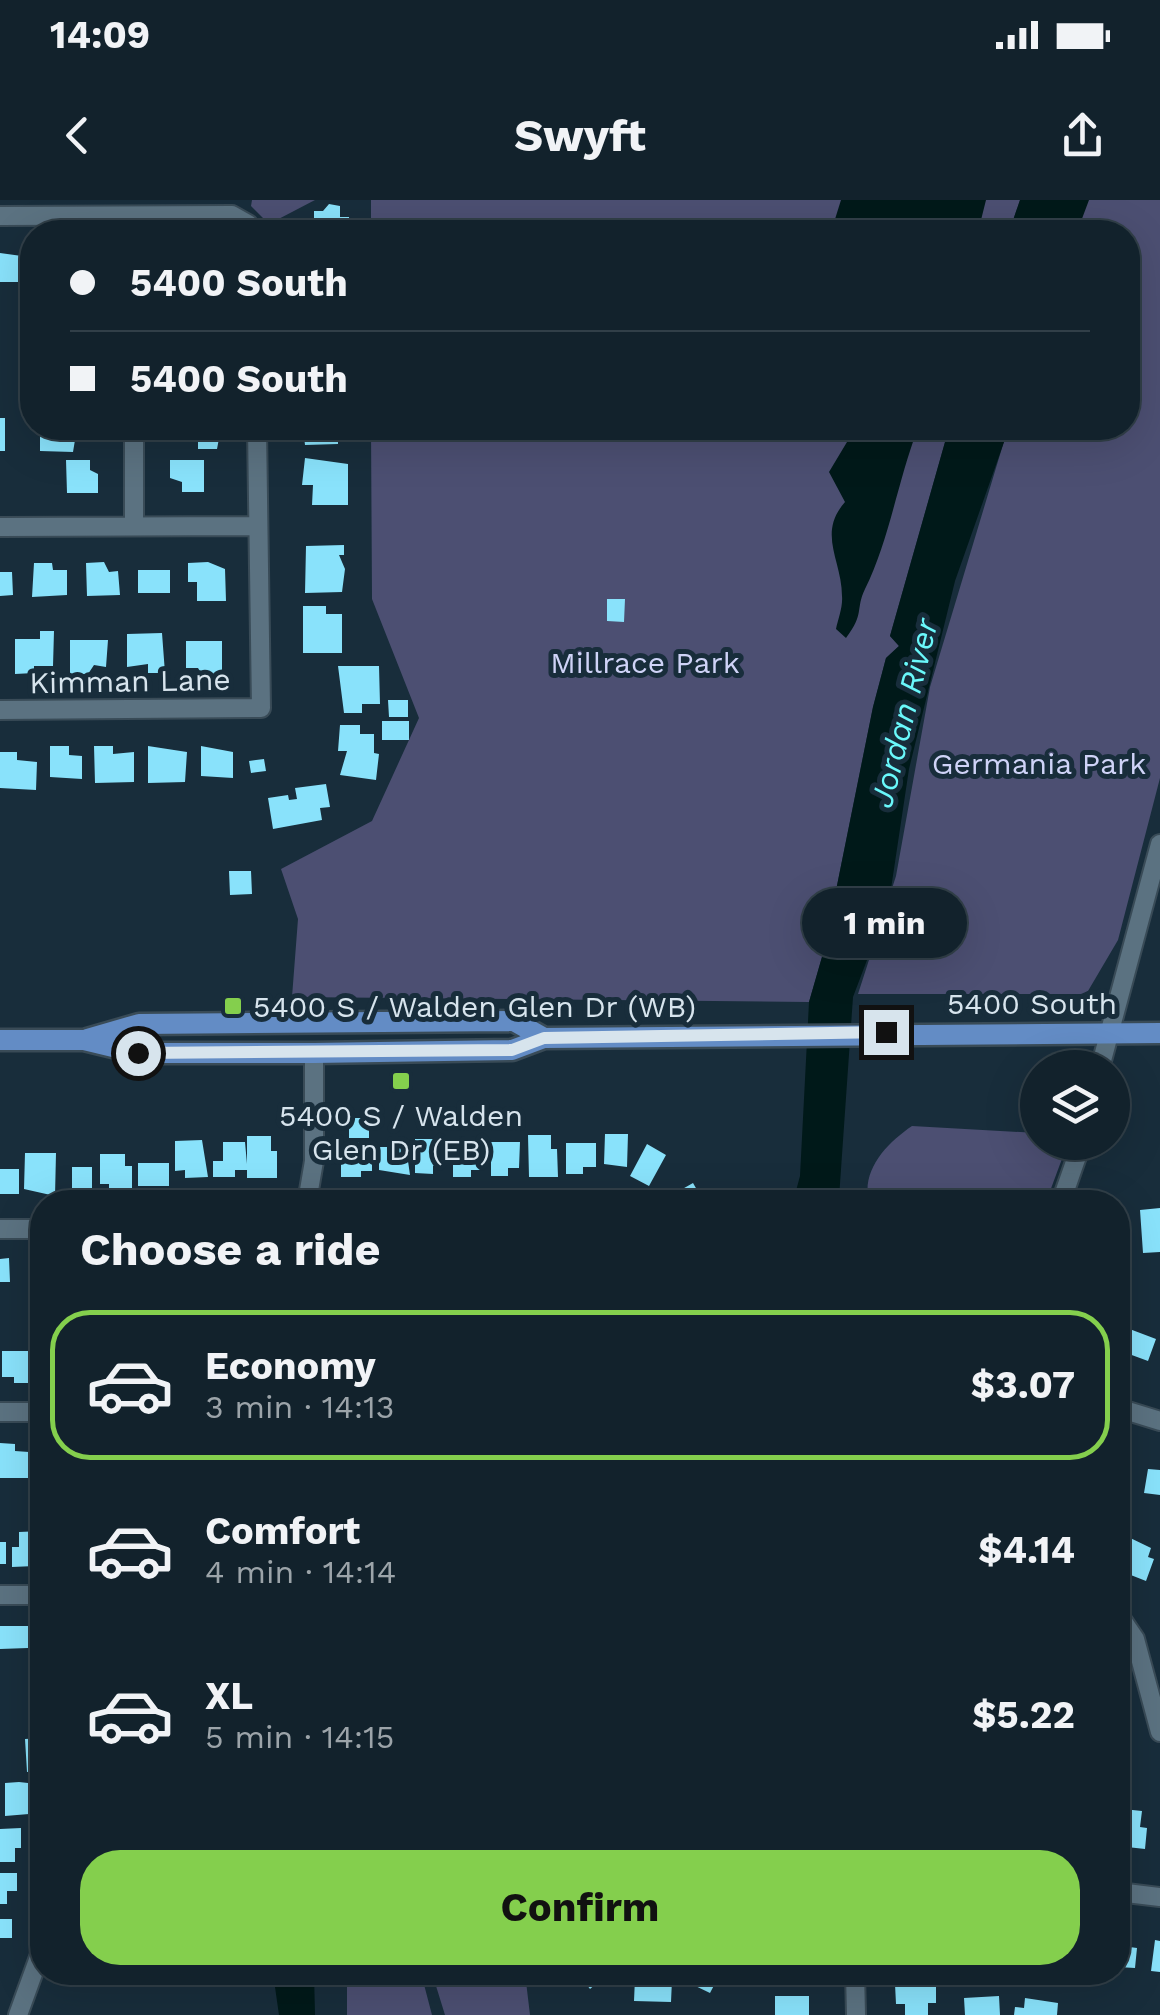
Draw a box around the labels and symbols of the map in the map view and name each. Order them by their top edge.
water label: Jordan River [862,613,946,811]
park label: Millrace Park [550,645,740,680]
street label: Kimman Lane [29,662,231,700]
park label: Germania Park [932,746,1146,781]
callout: 1 min [804,887,968,957]
street label: 5400 South [947,986,1117,1021]
place label: 5400 S / Walden Glen Dr (WB) [253,989,696,1024]
marker: 5400 S / Walden Glen Dr (WB) [222,995,244,1017]
route end [864,1010,909,1055]
route start [116,1031,161,1076]
marker: 5400 S / Walden Glen Dr (EB) [390,1070,412,1092]
place label: 5400 S / Walden Glen Dr (EB) [279,1098,523,1167]

